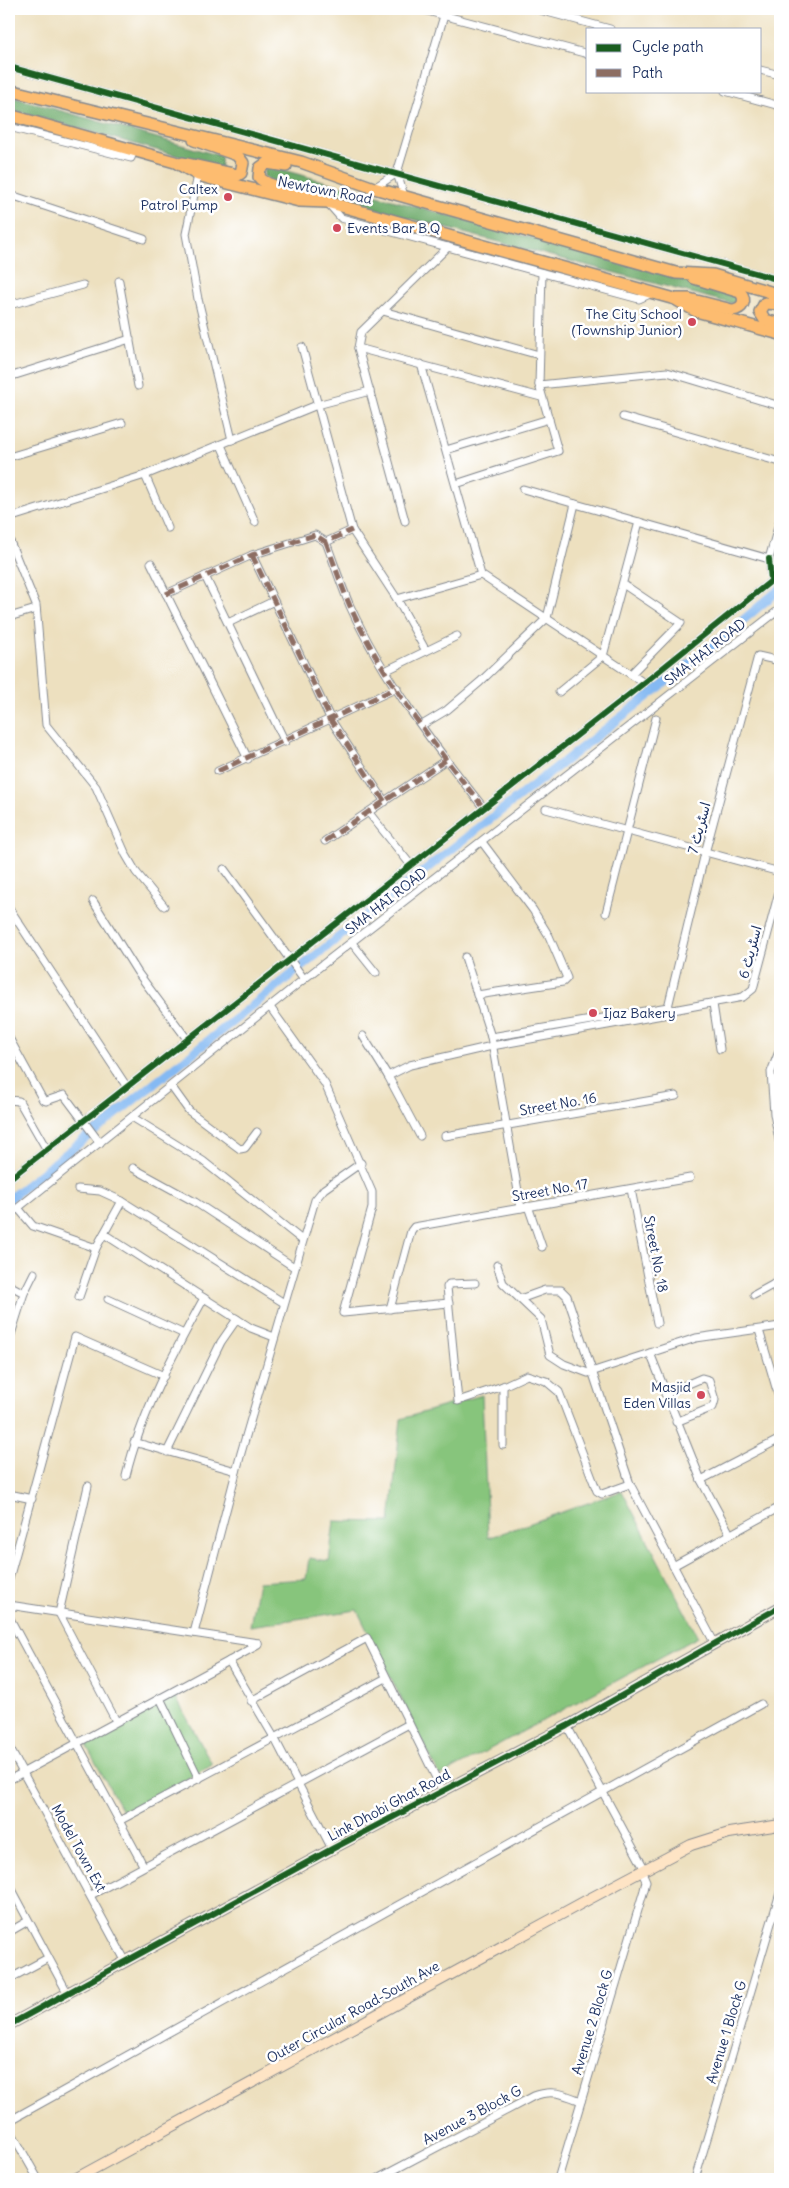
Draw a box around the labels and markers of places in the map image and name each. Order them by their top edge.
place label: Caltex Patrol Pump [140,180,218,214]
marker: Caltex Patrol Pump [222,191,234,203]
place label: Events Bar B.Q [347,219,440,237]
marker: Events Bar B.Q [331,222,343,234]
place label: The City School (Township Junior) [572,305,682,339]
marker: The City School (Township Junior) [686,316,698,328]
place label: Ijaz Bakery [603,1004,676,1022]
marker: Ijaz Bakery [587,1007,599,1019]
place label: Masjid Eden Villas [623,1378,691,1412]
marker: Masjid Eden Villas [695,1389,707,1401]

